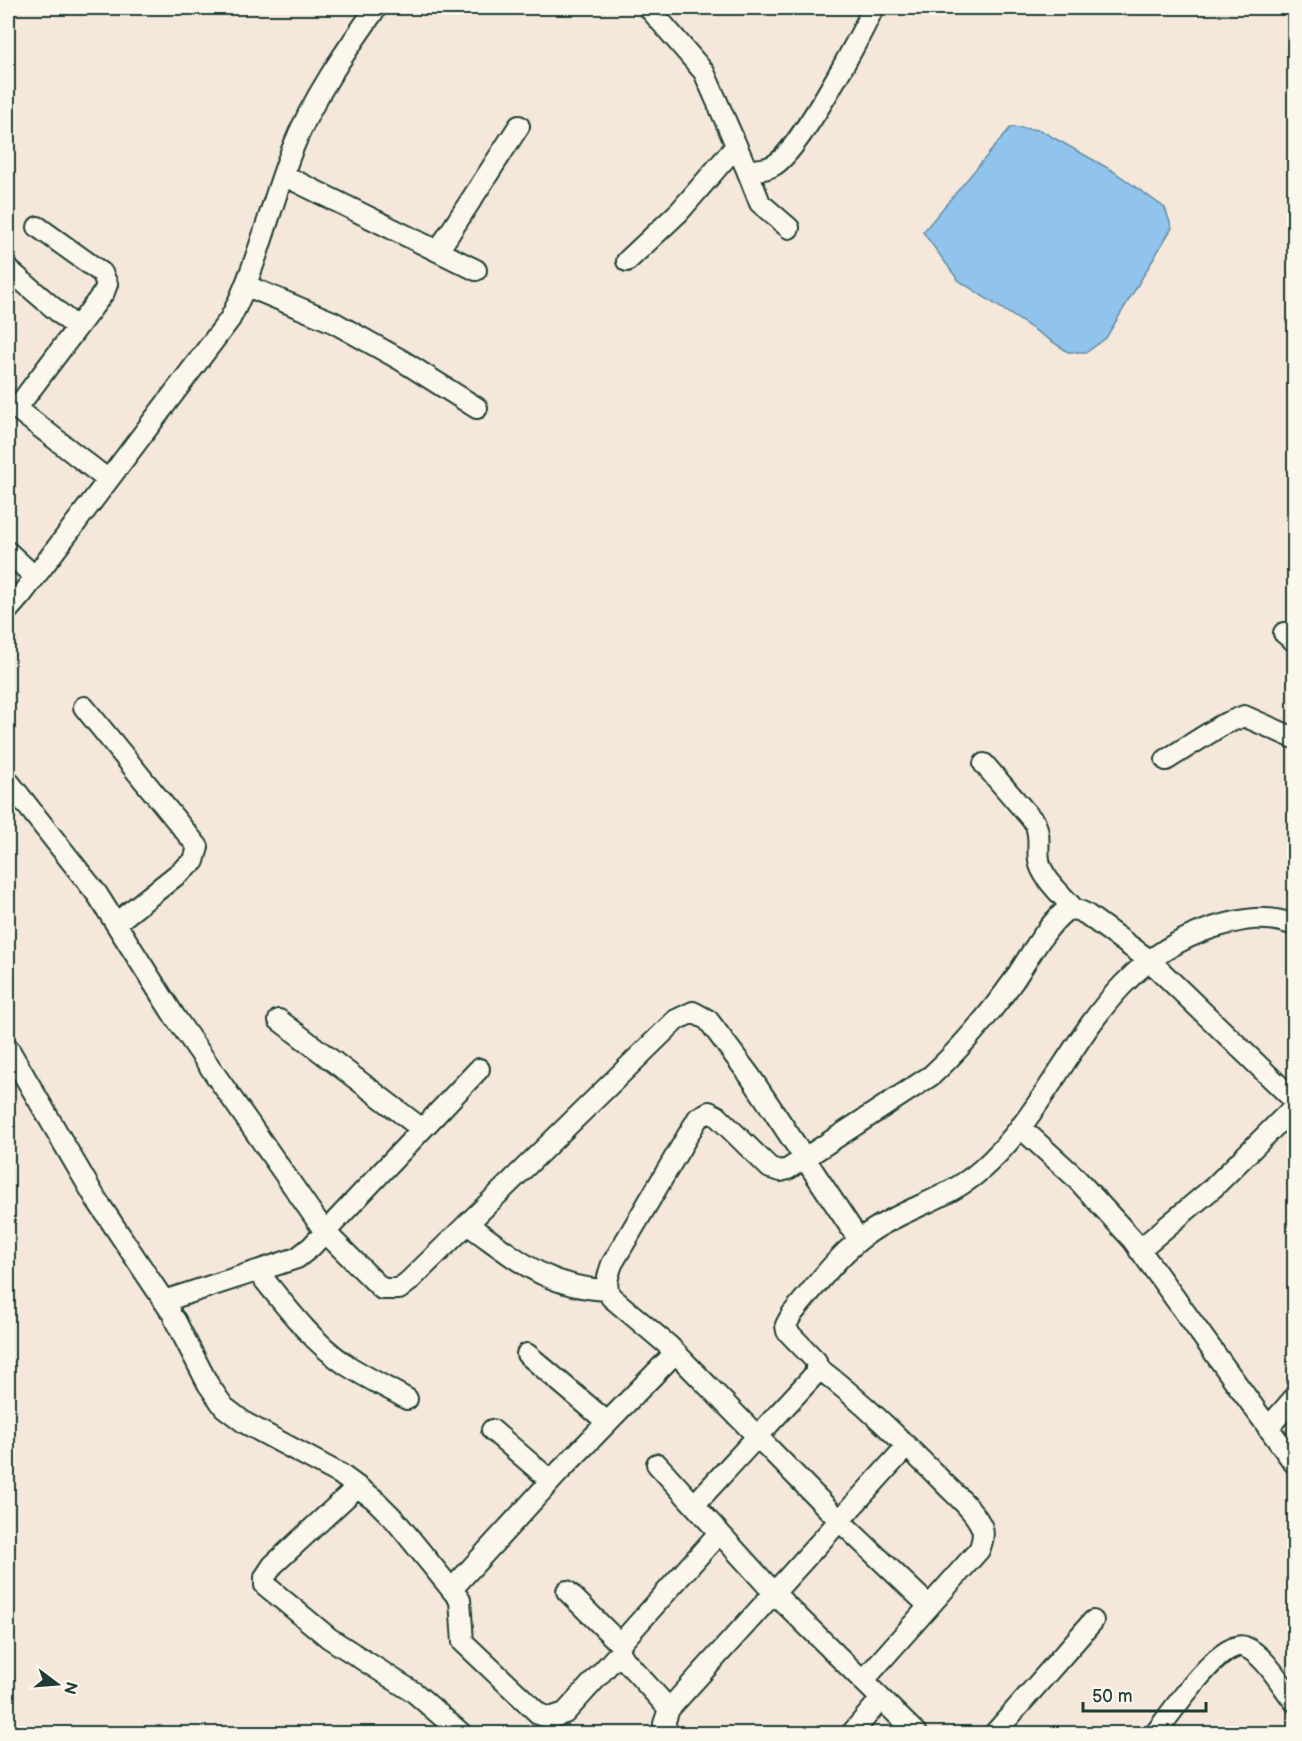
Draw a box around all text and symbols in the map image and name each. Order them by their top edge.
north arrow [27,1654,87,1714]
scale bar [1083,1675,1206,1713]
text: N [59,1679,81,1696]
text: 50 m [1092,1686,1133,1707]

